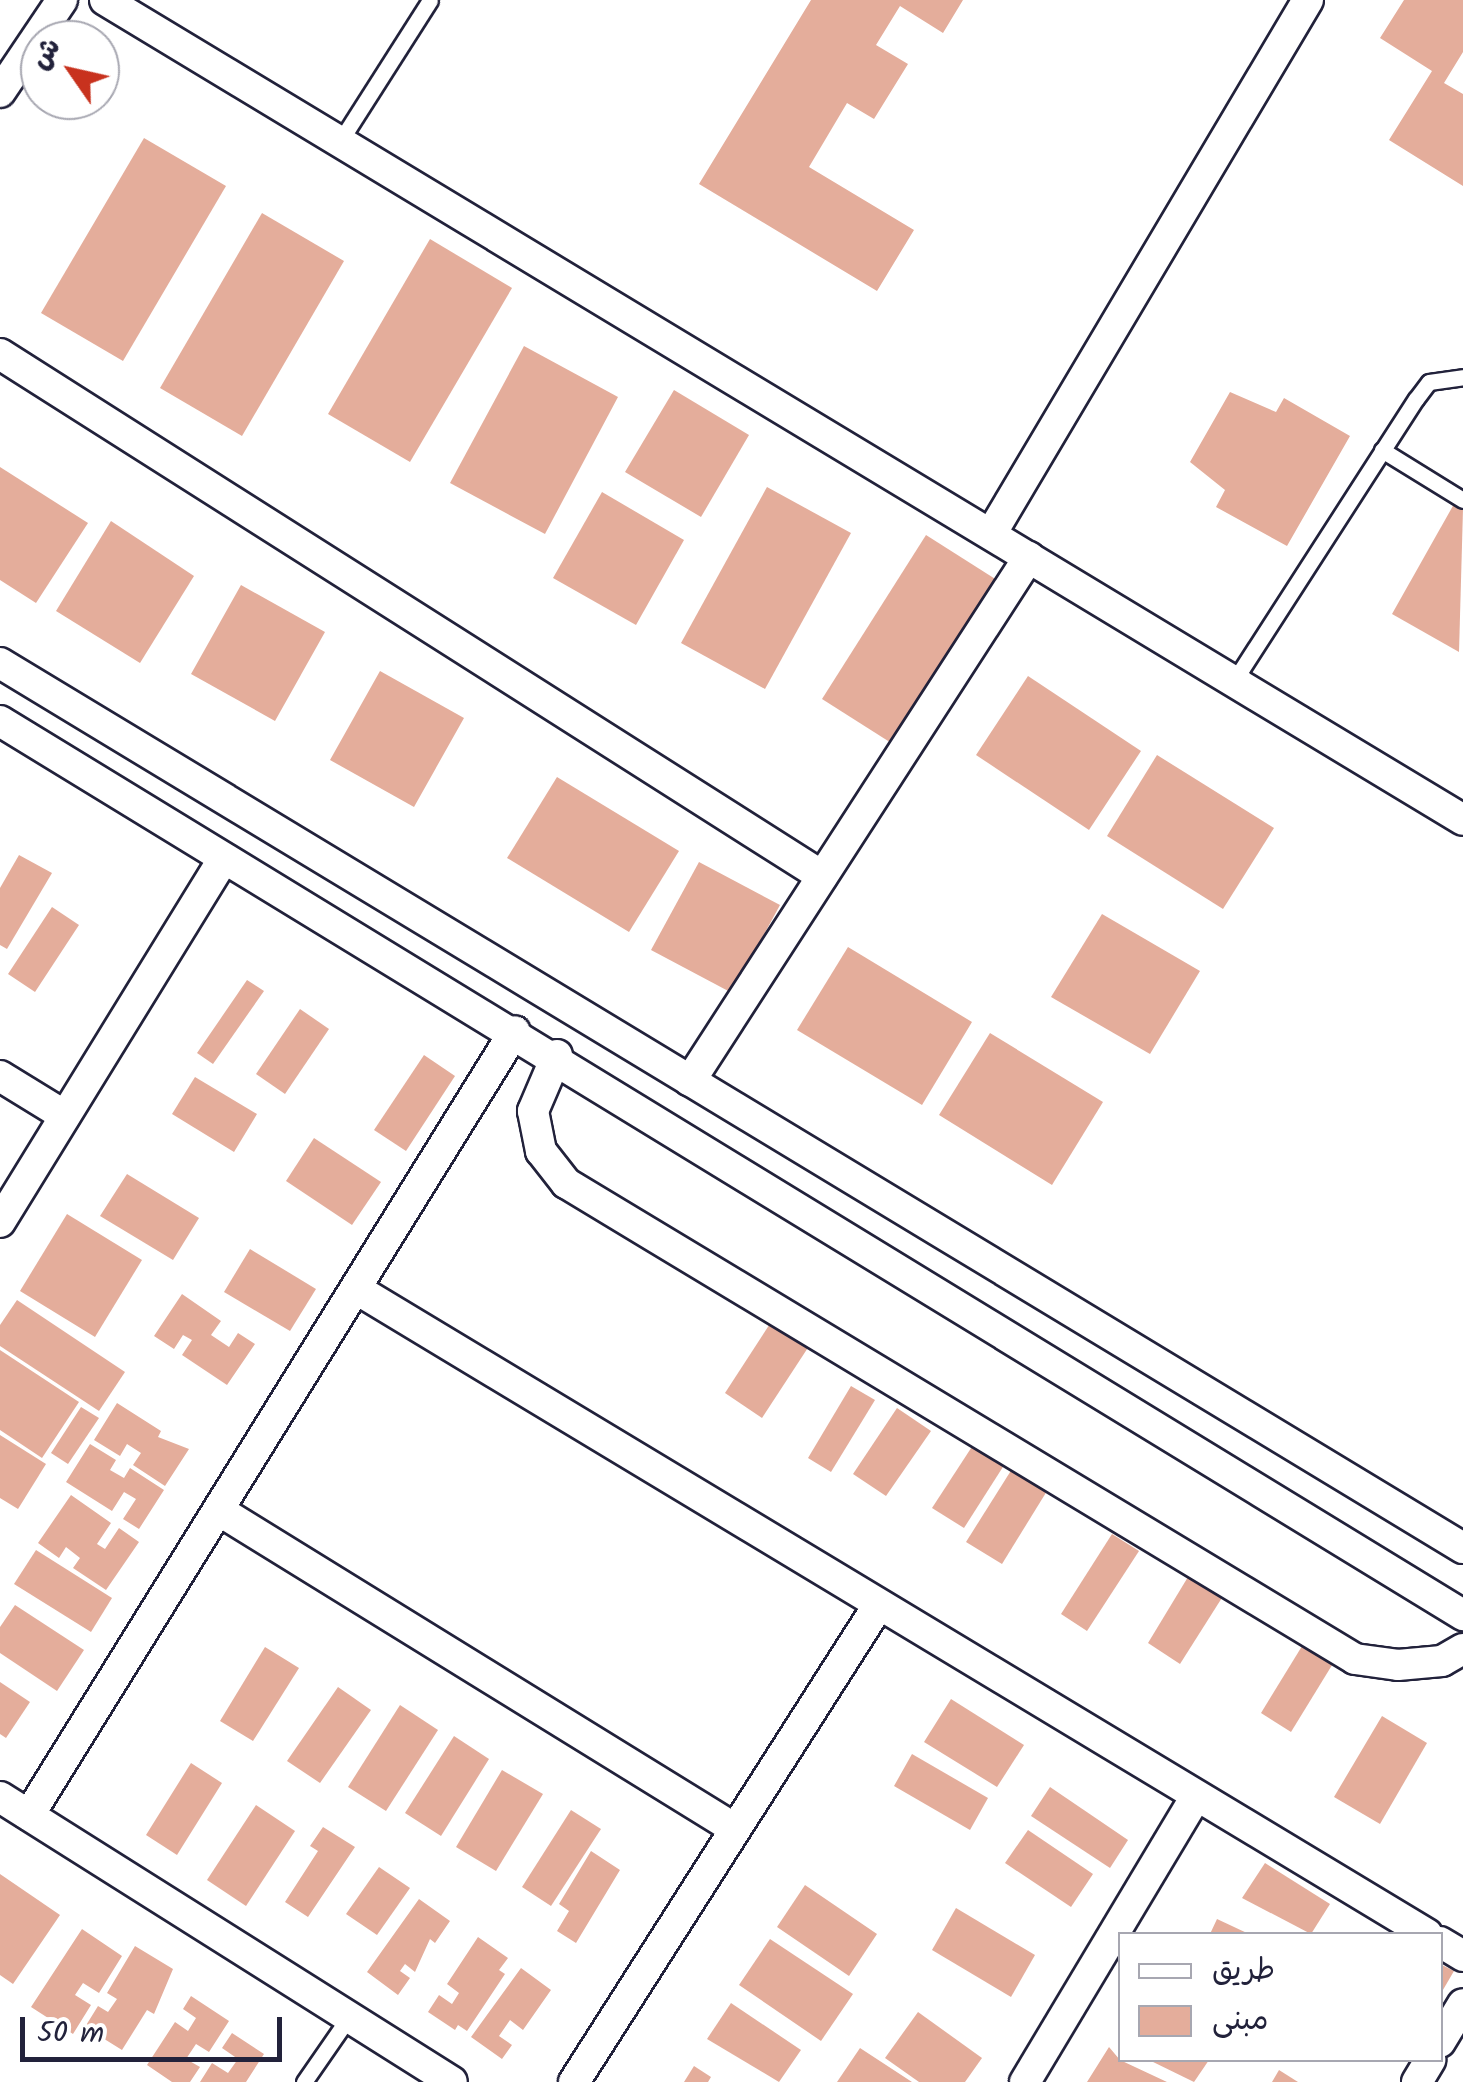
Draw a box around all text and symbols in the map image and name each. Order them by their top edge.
north arrow [20,20,120,120]
text: ش [19,29,74,79]
legend [1118,1932,1443,2062]
text: طريق [1212,1947,1275,1995]
scale bar [25,1997,288,2059]
text: مبنى [1212,1997,1268,2045]
text: 50 m [37,2010,104,2058]

